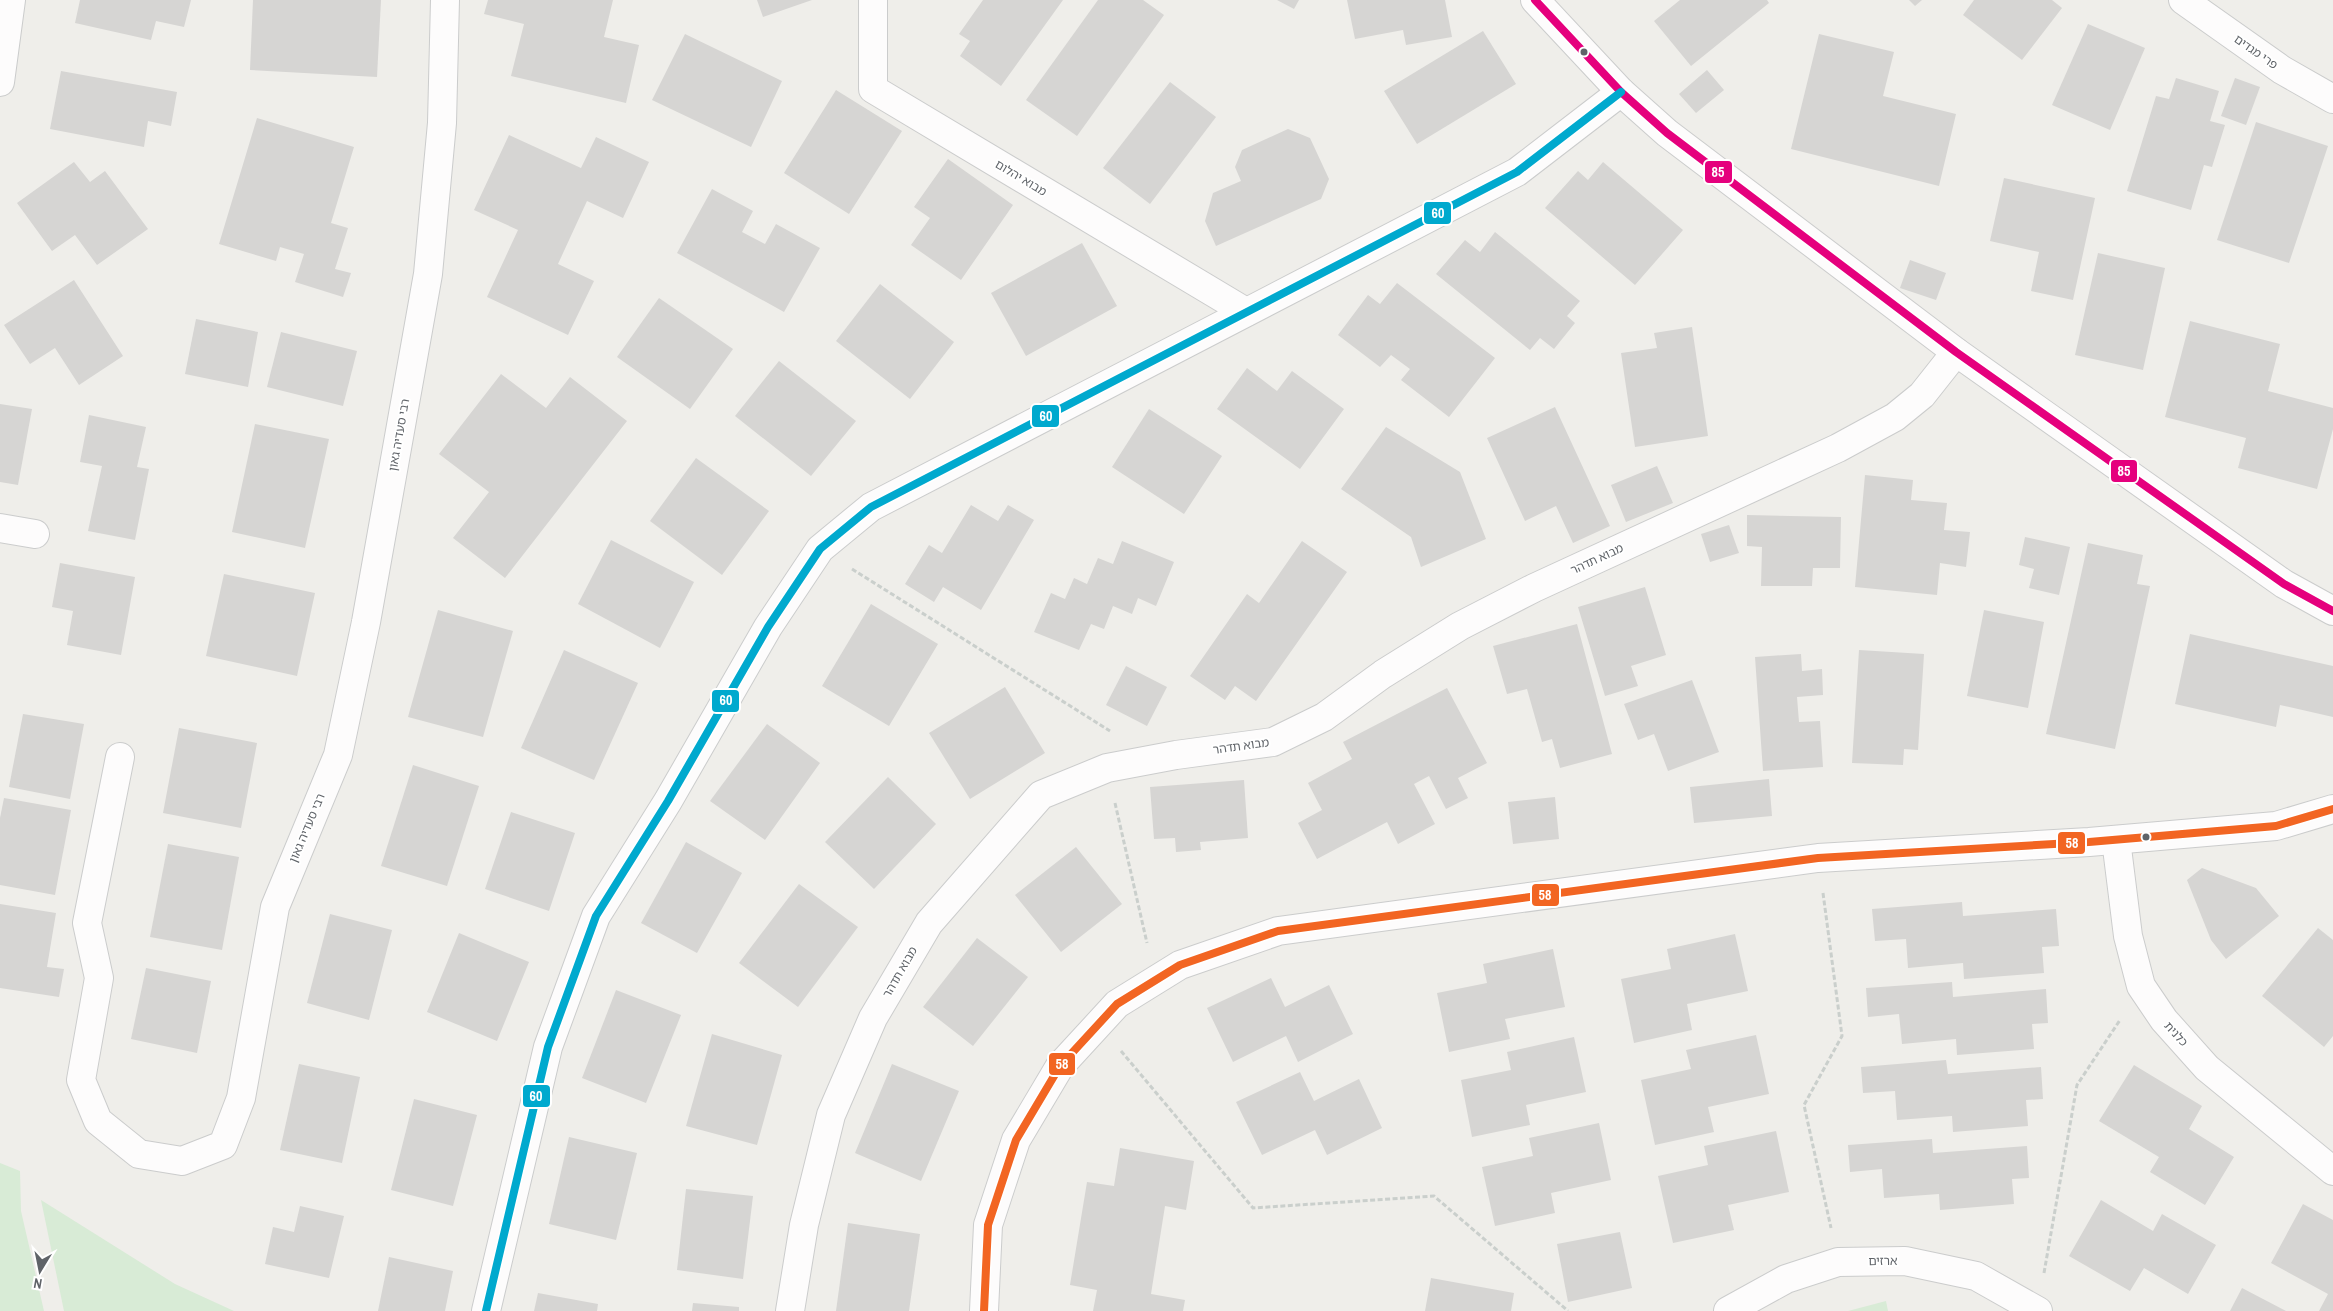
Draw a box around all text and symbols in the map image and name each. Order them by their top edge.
street label: פרי מגדים [2231,31,2281,73]
unlabelled marker [1579,47,1589,57]
street label: מבוא יהלום [992,156,1050,200]
line badge: 85 [1704,160,1733,184]
text: 85 [1712,163,1725,181]
line badge: 60 [1423,201,1452,225]
text: 60 [1432,204,1444,222]
street label: רבי סעדיה גאון [385,397,413,473]
line badge: 60 [1031,404,1060,428]
text: 60 [1040,407,1052,425]
line badge: 85 [2110,459,2138,483]
text: 85 [2118,462,2131,480]
street label: מבוא תדהר [1568,540,1626,578]
line badge: 60 [711,689,740,713]
text: 60 [720,691,732,709]
street label: מבוא תדהר [1212,734,1270,758]
street label: רבי סעדיה גאון [285,791,329,865]
line badge: 58 [2057,831,2086,855]
unlabelled marker [2141,832,2151,842]
text: 58 [2066,834,2078,852]
line badge: 58 [1531,883,1560,907]
text: 58 [1539,886,1551,904]
street label: מבוא תדהר [879,943,921,1000]
street label: כלנית [2161,1018,2191,1050]
line badge: 58 [1048,1052,1076,1076]
text: 58 [1056,1055,1068,1073]
line badge: 60 [522,1084,551,1108]
text: 60 [530,1087,542,1105]
north arrow [15,1246,65,1296]
street label: ארזים [1868,1253,1898,1269]
text: N [32,1274,43,1293]

